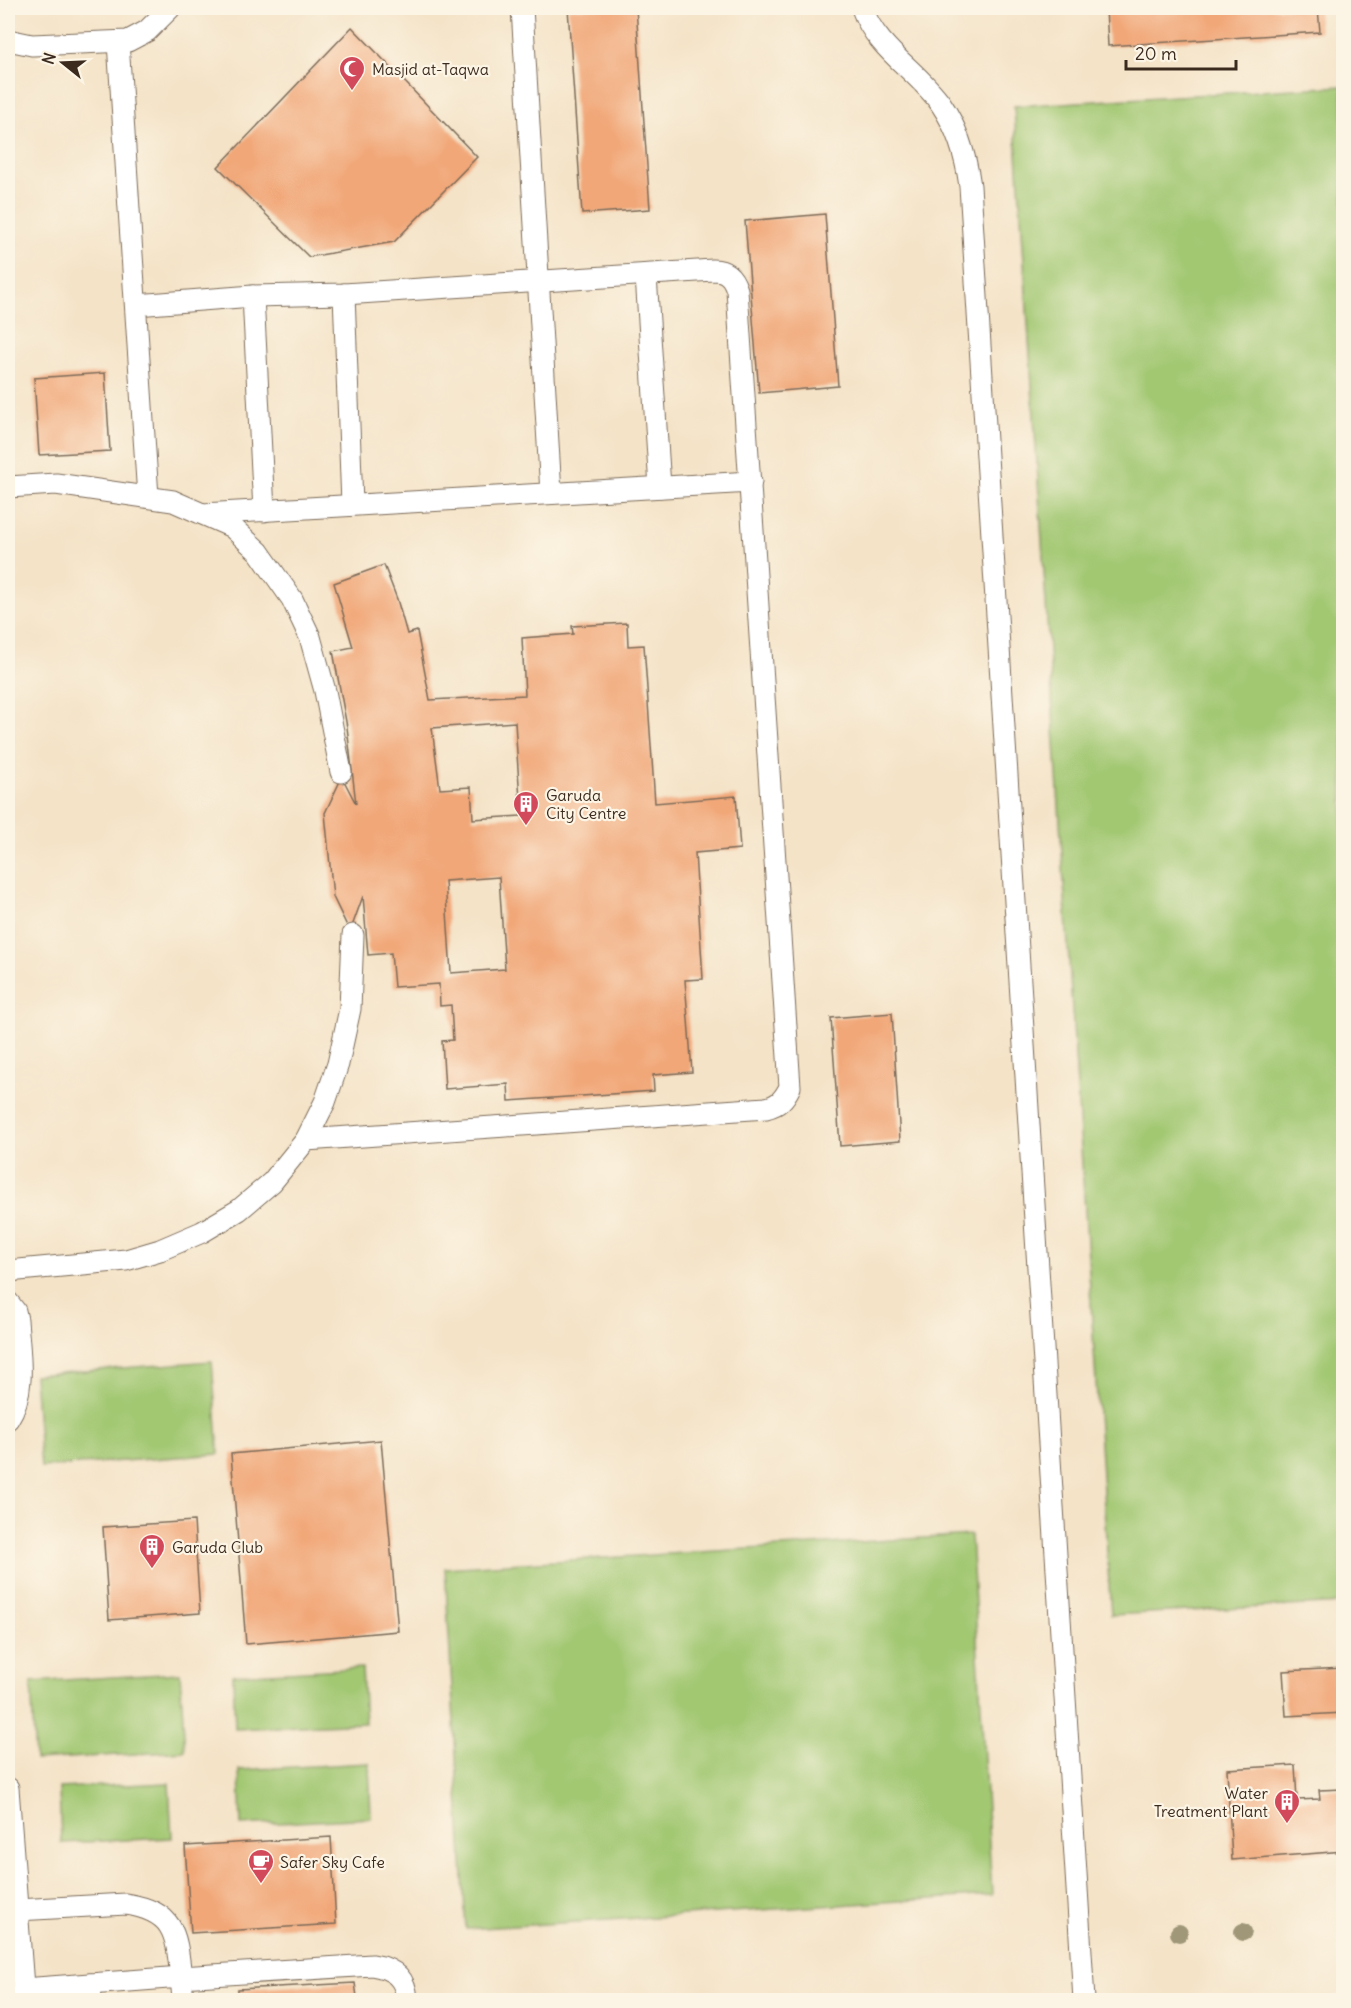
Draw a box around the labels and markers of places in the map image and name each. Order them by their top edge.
mosque icon: Masjid at-Taqwa [337,54,367,92]
place label: Masjid at-Taqwa [372,59,489,79]
place label: Garuda City Centre [546,785,626,823]
building icon: Garuda City Centre [511,789,541,827]
building icon: Garuda Club [137,1532,167,1570]
place label: Garuda Club [172,1537,263,1557]
place label: Water Treatment Plant [1154,1783,1269,1821]
building icon: Water Treatment Plant [1272,1787,1302,1825]
cafe icon: Safer Sky Cafe [246,1847,276,1885]
place label: Safer Sky Cafe [280,1852,385,1872]

